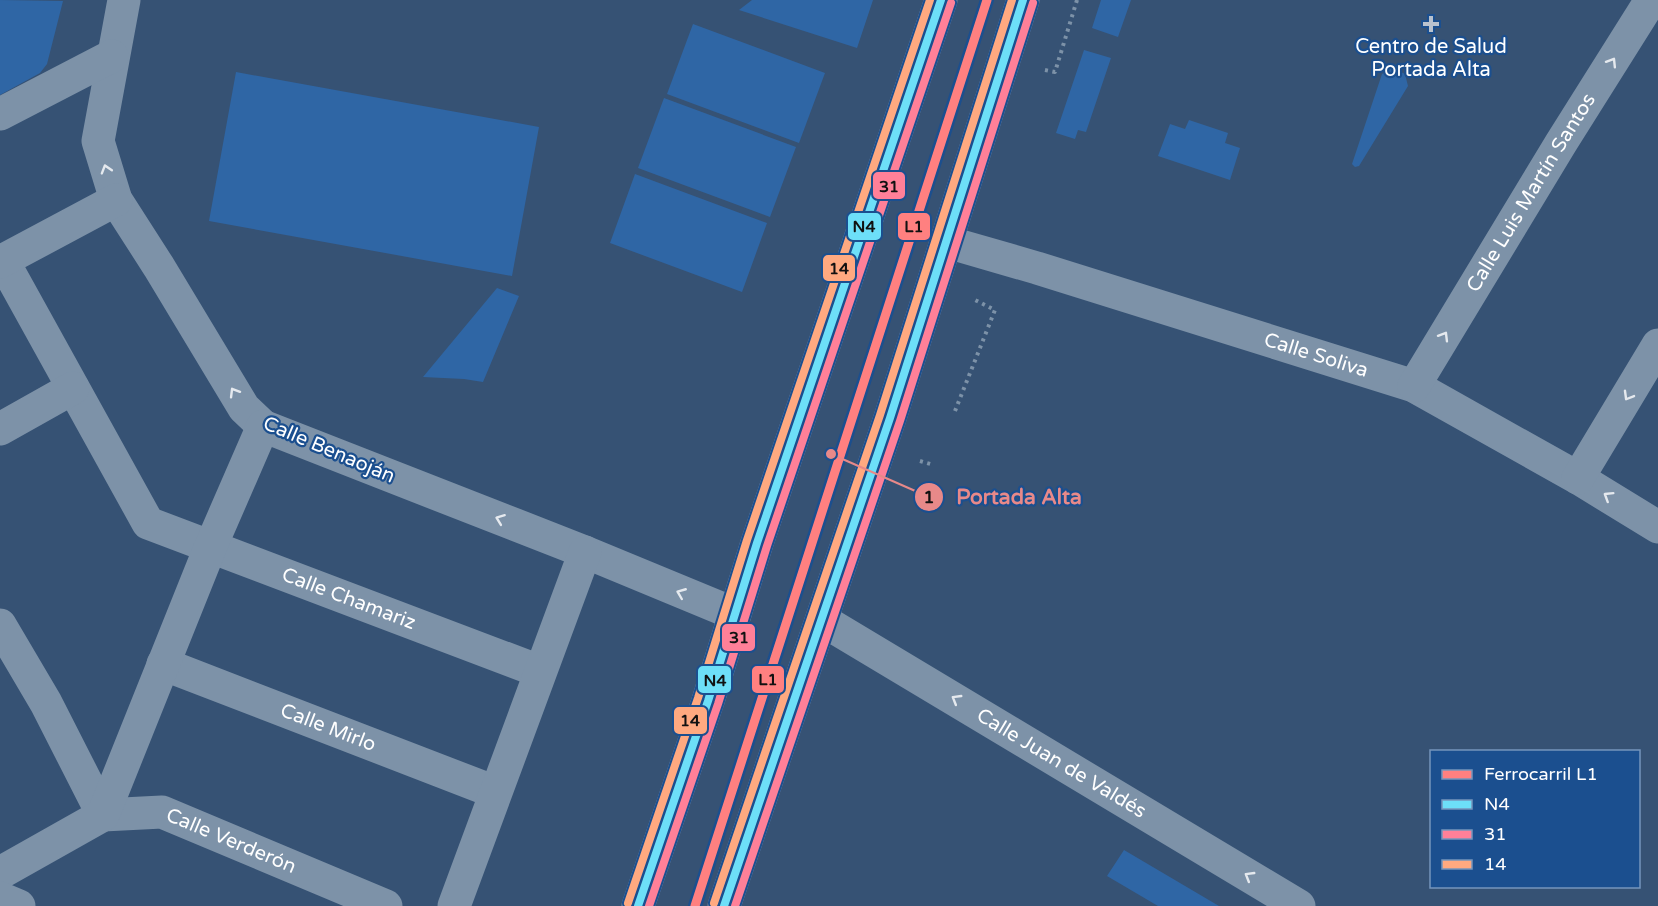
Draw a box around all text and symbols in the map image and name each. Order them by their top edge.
marker: Centro de Salud Portada Alta [1422,15,1440,33]
place label: Centro de Salud Portada Alta [1355,35,1507,82]
one-way arrow [1605,58,1616,69]
street label: Calle Luis Martín Santos [1462,89,1601,296]
one-way arrow [101,164,113,175]
line badge: 31 [872,171,906,200]
text: 31 [879,177,899,197]
line badge: N4 [847,212,882,241]
line badge: L1 [897,212,931,241]
text: N4 [853,217,875,237]
text: L1 [904,217,924,237]
line badge: 14 [822,254,856,282]
text: 14 [829,259,849,279]
street label: Calle Soliva [1261,328,1371,383]
one-way arrow [1437,332,1449,342]
one-way arrow [230,388,241,398]
one-way arrow [1624,390,1636,400]
street label: Calle Benaoján [260,411,398,489]
callout: Portada Alta [914,477,1094,516]
text: Portada Alta [956,485,1082,510]
text: 1 [923,486,935,508]
one-way arrow [1604,492,1614,504]
one-way arrow [495,514,506,526]
street label: Calle Chamariz [278,563,419,635]
one-way arrow [676,588,687,600]
line badge: 31 [721,623,756,652]
text: 31 [729,628,749,648]
line badge: N4 [697,665,732,694]
line badge: L1 [751,665,785,694]
text: L1 [758,670,778,690]
text: N4 [704,671,726,691]
one-way arrow [952,695,962,707]
street label: Calle Mirlo [277,698,379,757]
street label: Calle Juan de Valdés [972,703,1150,824]
line badge: 14 [673,706,708,735]
text: 14 [680,711,700,731]
legend [1430,750,1640,888]
text: Ferrocarril L1 [1484,763,1598,785]
text: N4 [1484,793,1510,815]
street label: Calle Verderón [162,803,300,879]
text: 31 [1484,823,1507,845]
text: 14 [1484,853,1507,875]
one-way arrow [1245,871,1255,883]

